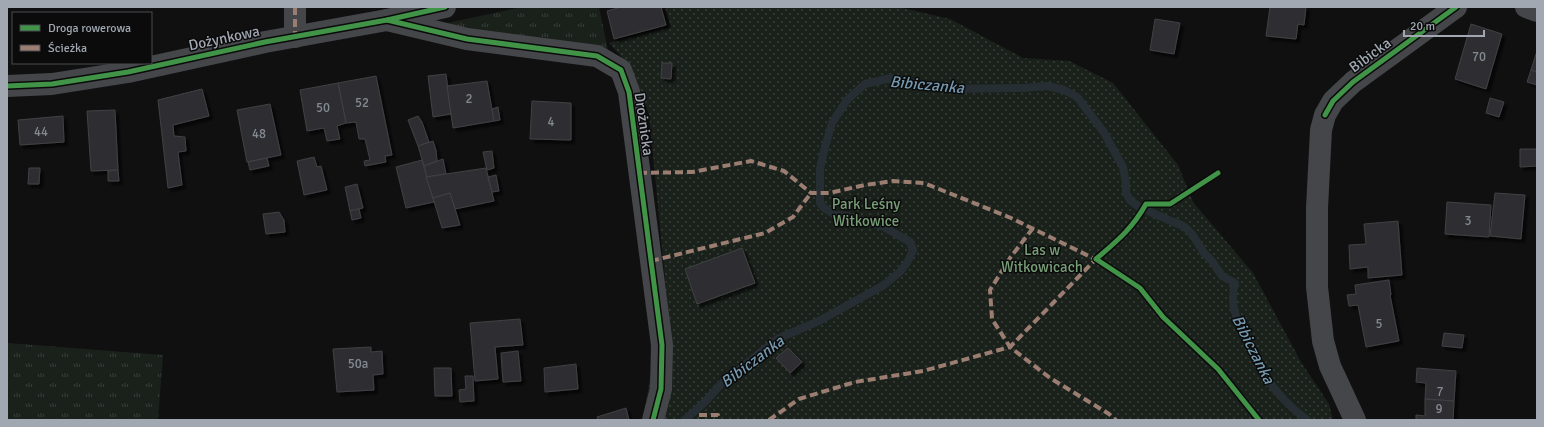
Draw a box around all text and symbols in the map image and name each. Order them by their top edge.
legend [12,12,152,64]
scale bar [1404,12,1484,38]
text: 20 m [1410,19,1435,34]
text: Droga rowerowa [48,21,131,36]
street label: Dożynkowa [187,22,261,54]
street label: Bibicka [1346,34,1394,76]
text: Ścieżka [48,41,87,56]
house number: 70 [1472,49,1486,65]
water label: Bibiczanka [889,72,966,98]
house number: 2 [465,91,473,107]
street label: Drożnicka [631,91,657,157]
house number: 52 [355,95,369,111]
house number: 50 [316,100,330,116]
house number: 4 [547,114,555,130]
house number: 44 [34,124,48,140]
house number: 48 [252,126,266,142]
park label: Park Leśny Witkowice [832,195,900,230]
house number: 3 [1464,213,1472,229]
park label: Las w Witkowicach [1001,241,1083,276]
water label: Bibiczanka [1227,312,1279,388]
house number: 5 [1375,316,1383,332]
water label: Bibiczanka [717,331,789,392]
house number: 50a [348,356,368,372]
house number: 7 [1436,384,1444,400]
house number: 9 [1435,401,1443,417]

